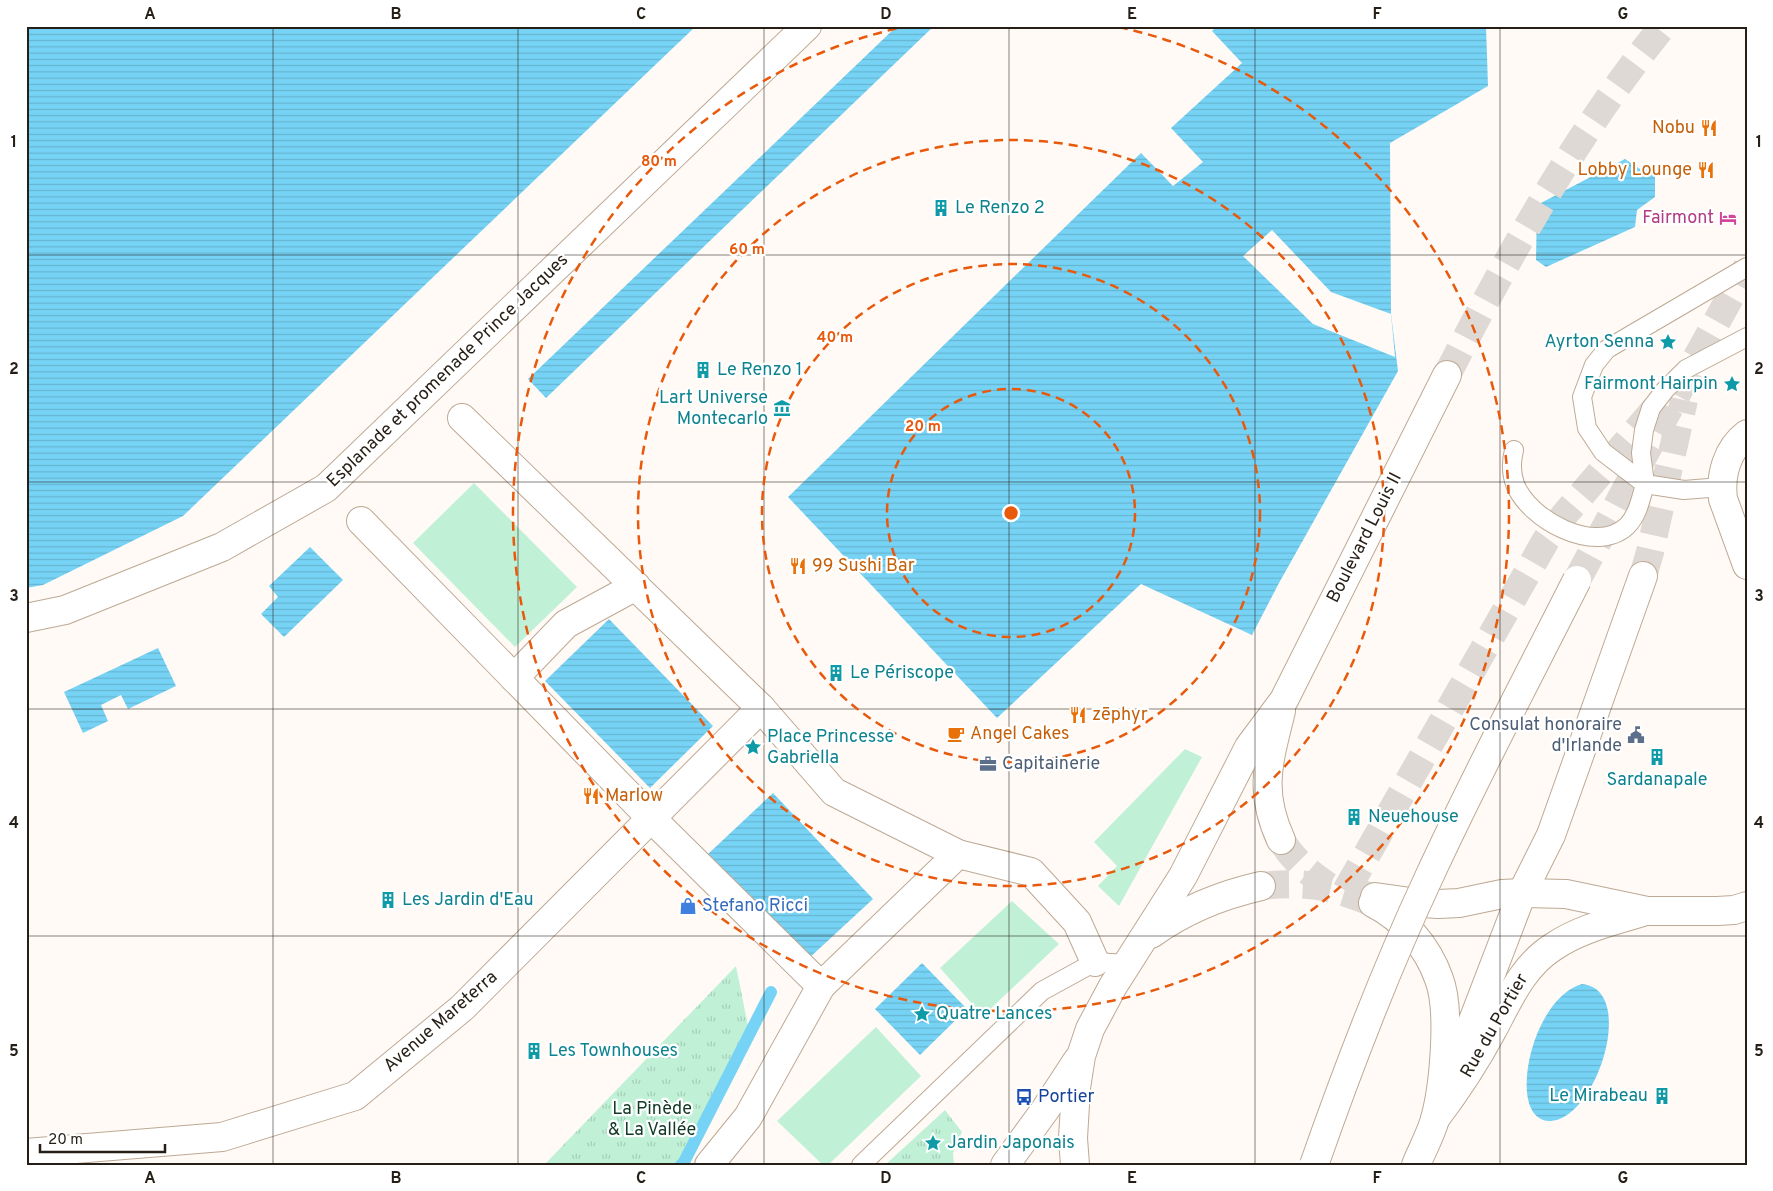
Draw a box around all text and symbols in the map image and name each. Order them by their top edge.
text: A [144,5,156,25]
text: B [390,5,402,25]
text: C [636,5,646,25]
text: D [880,5,892,25]
text: E [1127,5,1137,25]
text: F [1372,5,1382,25]
text: G [1618,5,1628,25]
place label: Nobu [1652,117,1695,140]
restaurant icon: Nobu [1699,118,1719,138]
text: 1 [11,133,17,153]
text: 1 [1756,133,1762,153]
text: 80 m [641,153,677,172]
place label: Lobby Lounge [1578,159,1692,182]
restaurant icon: Lobby Lounge [1696,160,1716,180]
place label: Le Renzo 2 [955,197,1045,220]
building icon: Le Renzo 2 [931,198,951,218]
place label: Fairmont [1642,207,1714,230]
hotel icon: Fairmont [1718,208,1738,228]
text: 60 m [729,241,765,260]
street label: Esplanade et promenade Prince Jacques [322,249,574,493]
text: 40 m [817,329,853,348]
place label: Ayrton Senna [1544,331,1654,354]
place icon: Ayrton Senna [1658,332,1678,352]
place label: Le Renzo 1 [717,359,802,382]
text: 2 [9,360,19,380]
building icon: Le Renzo 1 [693,360,713,380]
text: 2 [1754,360,1764,380]
place label: Fairmont Hairpin [1584,373,1718,396]
place icon: Fairmont Hairpin [1722,374,1742,394]
place label: Lart Universe Montecarlo [659,387,768,431]
museum icon: Lart Universe Montecarlo [772,398,792,418]
text: 20 m [905,418,941,437]
street label: Boulevard Louis II [1322,469,1408,607]
centre of rings [1002,504,1020,522]
place label: 99 Sushi Bar [812,555,915,578]
restaurant icon: 99 Sushi Bar [788,556,808,576]
text: 3 [9,587,19,607]
text: 3 [1754,587,1764,607]
place label: Le Périscope [850,662,954,685]
building icon: Le Périscope [826,663,846,683]
place label: zēphyr [1092,704,1148,727]
restaurant icon: zēphyr [1068,705,1088,725]
place label: Consulat honoraire d'Irlande [1469,714,1622,758]
place label: Angel Cakes [970,723,1069,746]
cafe icon: Angel Cakes [946,724,966,744]
public building icon: Consulat honoraire d'Irlande [1626,725,1646,745]
place label: Place Princesse Gabriella [767,726,894,770]
place icon: Place Princesse Gabriella [743,737,763,757]
building icon: Sardanapale [1647,747,1667,767]
place label: Capitainerie [1002,753,1100,776]
office icon: Capitainerie [978,754,998,774]
place label: Sardanapale [1606,769,1708,792]
place label: Marlow [605,785,663,808]
restaurant icon: Marlow [581,786,601,806]
place label: Neuehouse [1368,806,1459,829]
building icon: Neuehouse [1344,807,1364,827]
text: 4 [9,814,19,834]
text: 4 [1754,814,1764,834]
place label: Les Jardin d'Eau [402,889,534,912]
building icon: Les Jardin d'Eau [378,890,398,910]
place label: Stefano Ricci [702,895,808,918]
shop icon: Stefano Ricci [678,896,698,916]
street label: Avenue Mareterra [379,966,503,1078]
street label: Rue du Portier [1456,970,1534,1082]
place label: Quatre Lances [936,1003,1052,1026]
place icon: Quatre Lances [912,1004,932,1024]
place label: Les Townhouses [548,1040,678,1063]
building icon: Les Townhouses [524,1041,544,1061]
text: 5 [9,1042,19,1062]
text: 5 [1754,1042,1764,1062]
place label: Le Mirabeau [1549,1085,1648,1108]
place label: Portier [1038,1086,1095,1109]
building icon: Le Mirabeau [1652,1086,1672,1106]
bus stop icon: Portier [1014,1087,1034,1107]
park label: La Pinède & La Vallée [608,1098,696,1142]
scale bar [40,1121,165,1153]
text: 20 m [48,1131,83,1150]
place label: Jardin Japonais [947,1132,1075,1155]
place icon: Jardin Japonais [923,1133,943,1153]
text: A [144,1169,156,1189]
text: B [390,1169,402,1189]
text: C [636,1169,646,1189]
text: D [880,1169,892,1189]
text: E [1127,1169,1137,1189]
text: F [1372,1169,1382,1189]
text: G [1618,1169,1628,1189]

